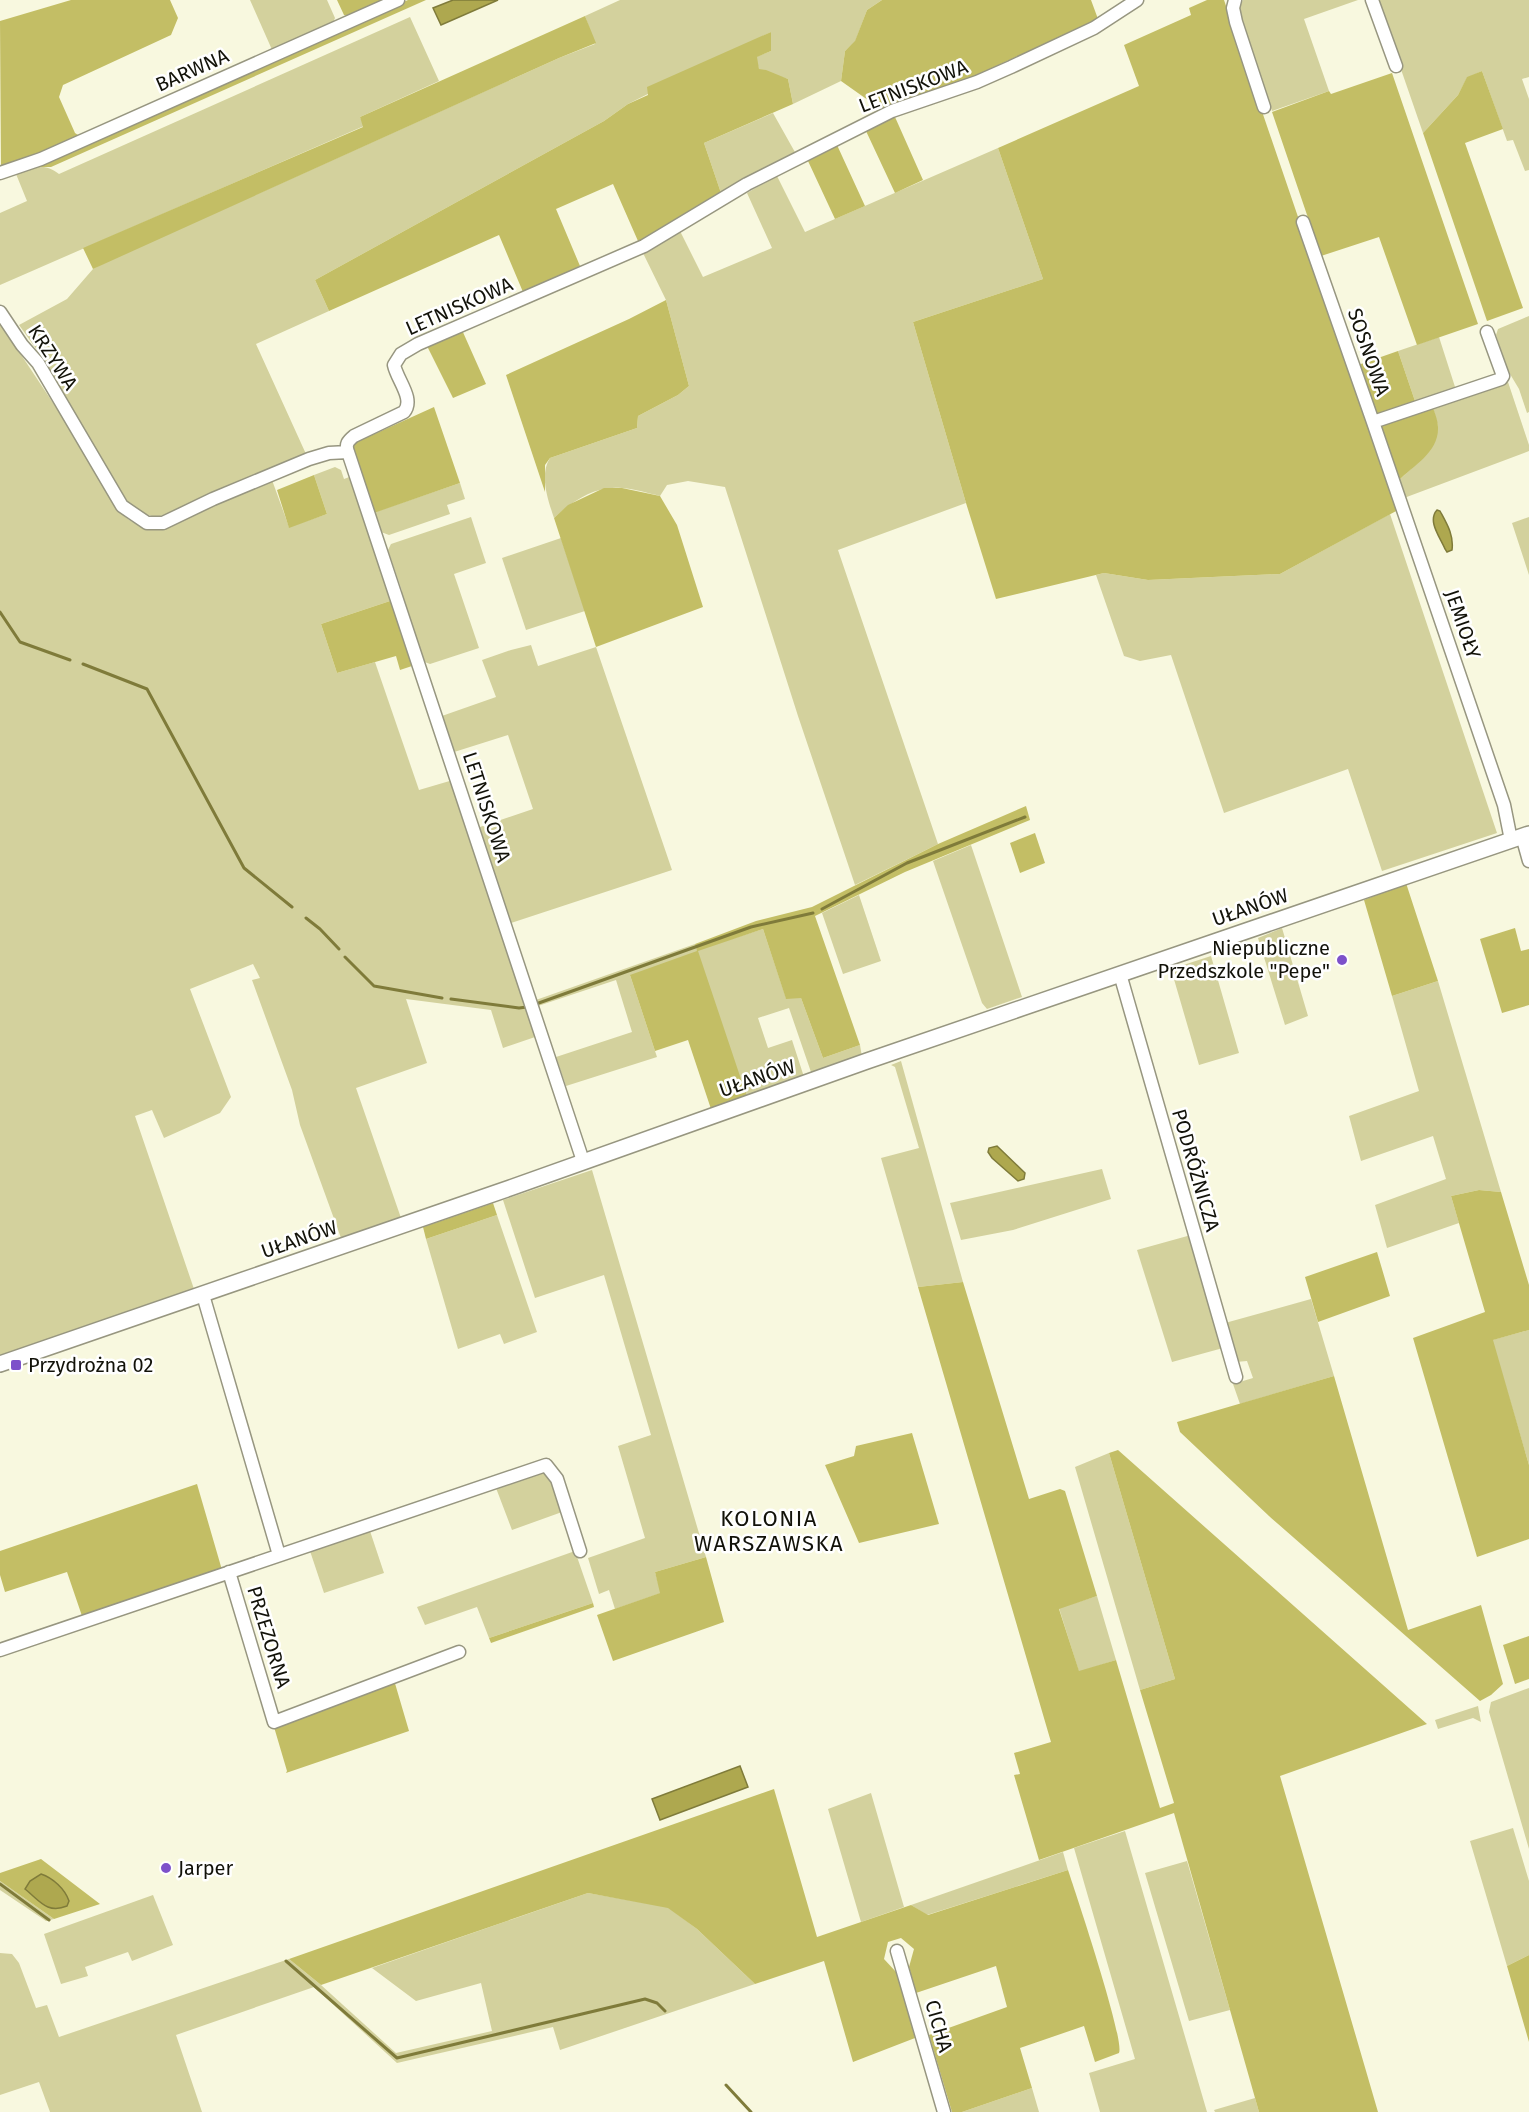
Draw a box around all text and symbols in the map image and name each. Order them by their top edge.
street label: BARWNA [152,43,233,97]
street label: LETNISKOWA [855,54,971,118]
street label: LETNISKOWA [402,271,517,340]
street label: SOSNOWA [1343,305,1395,399]
street label: KRZYWA [23,320,83,395]
street label: JEMIOŁY [1440,586,1486,662]
street label: LETNISKOWA [458,749,516,866]
street label: UŁANÓW [1209,883,1292,931]
place label: Niepubliczne Przedszkole "Pepe" [1158,936,1330,983]
marker: Niepubliczne Przedszkole "Pepe" [1335,953,1349,967]
street label: UŁANÓW [716,1054,799,1102]
street label: PODRÓŻNICZA [1167,1106,1225,1235]
street label: UŁANÓW [258,1215,341,1263]
place label: Przydrożna 02 [28,1353,153,1377]
marker: Przydrożna 02 [9,1358,23,1372]
district label: KOLONIA WARSZAWSKA [694,1505,844,1557]
street label: PRZEZORNA [242,1583,296,1691]
place label: Jarper [178,1856,233,1880]
marker: Jarper [159,1861,173,1875]
street label: CICHA [920,1997,958,2055]

